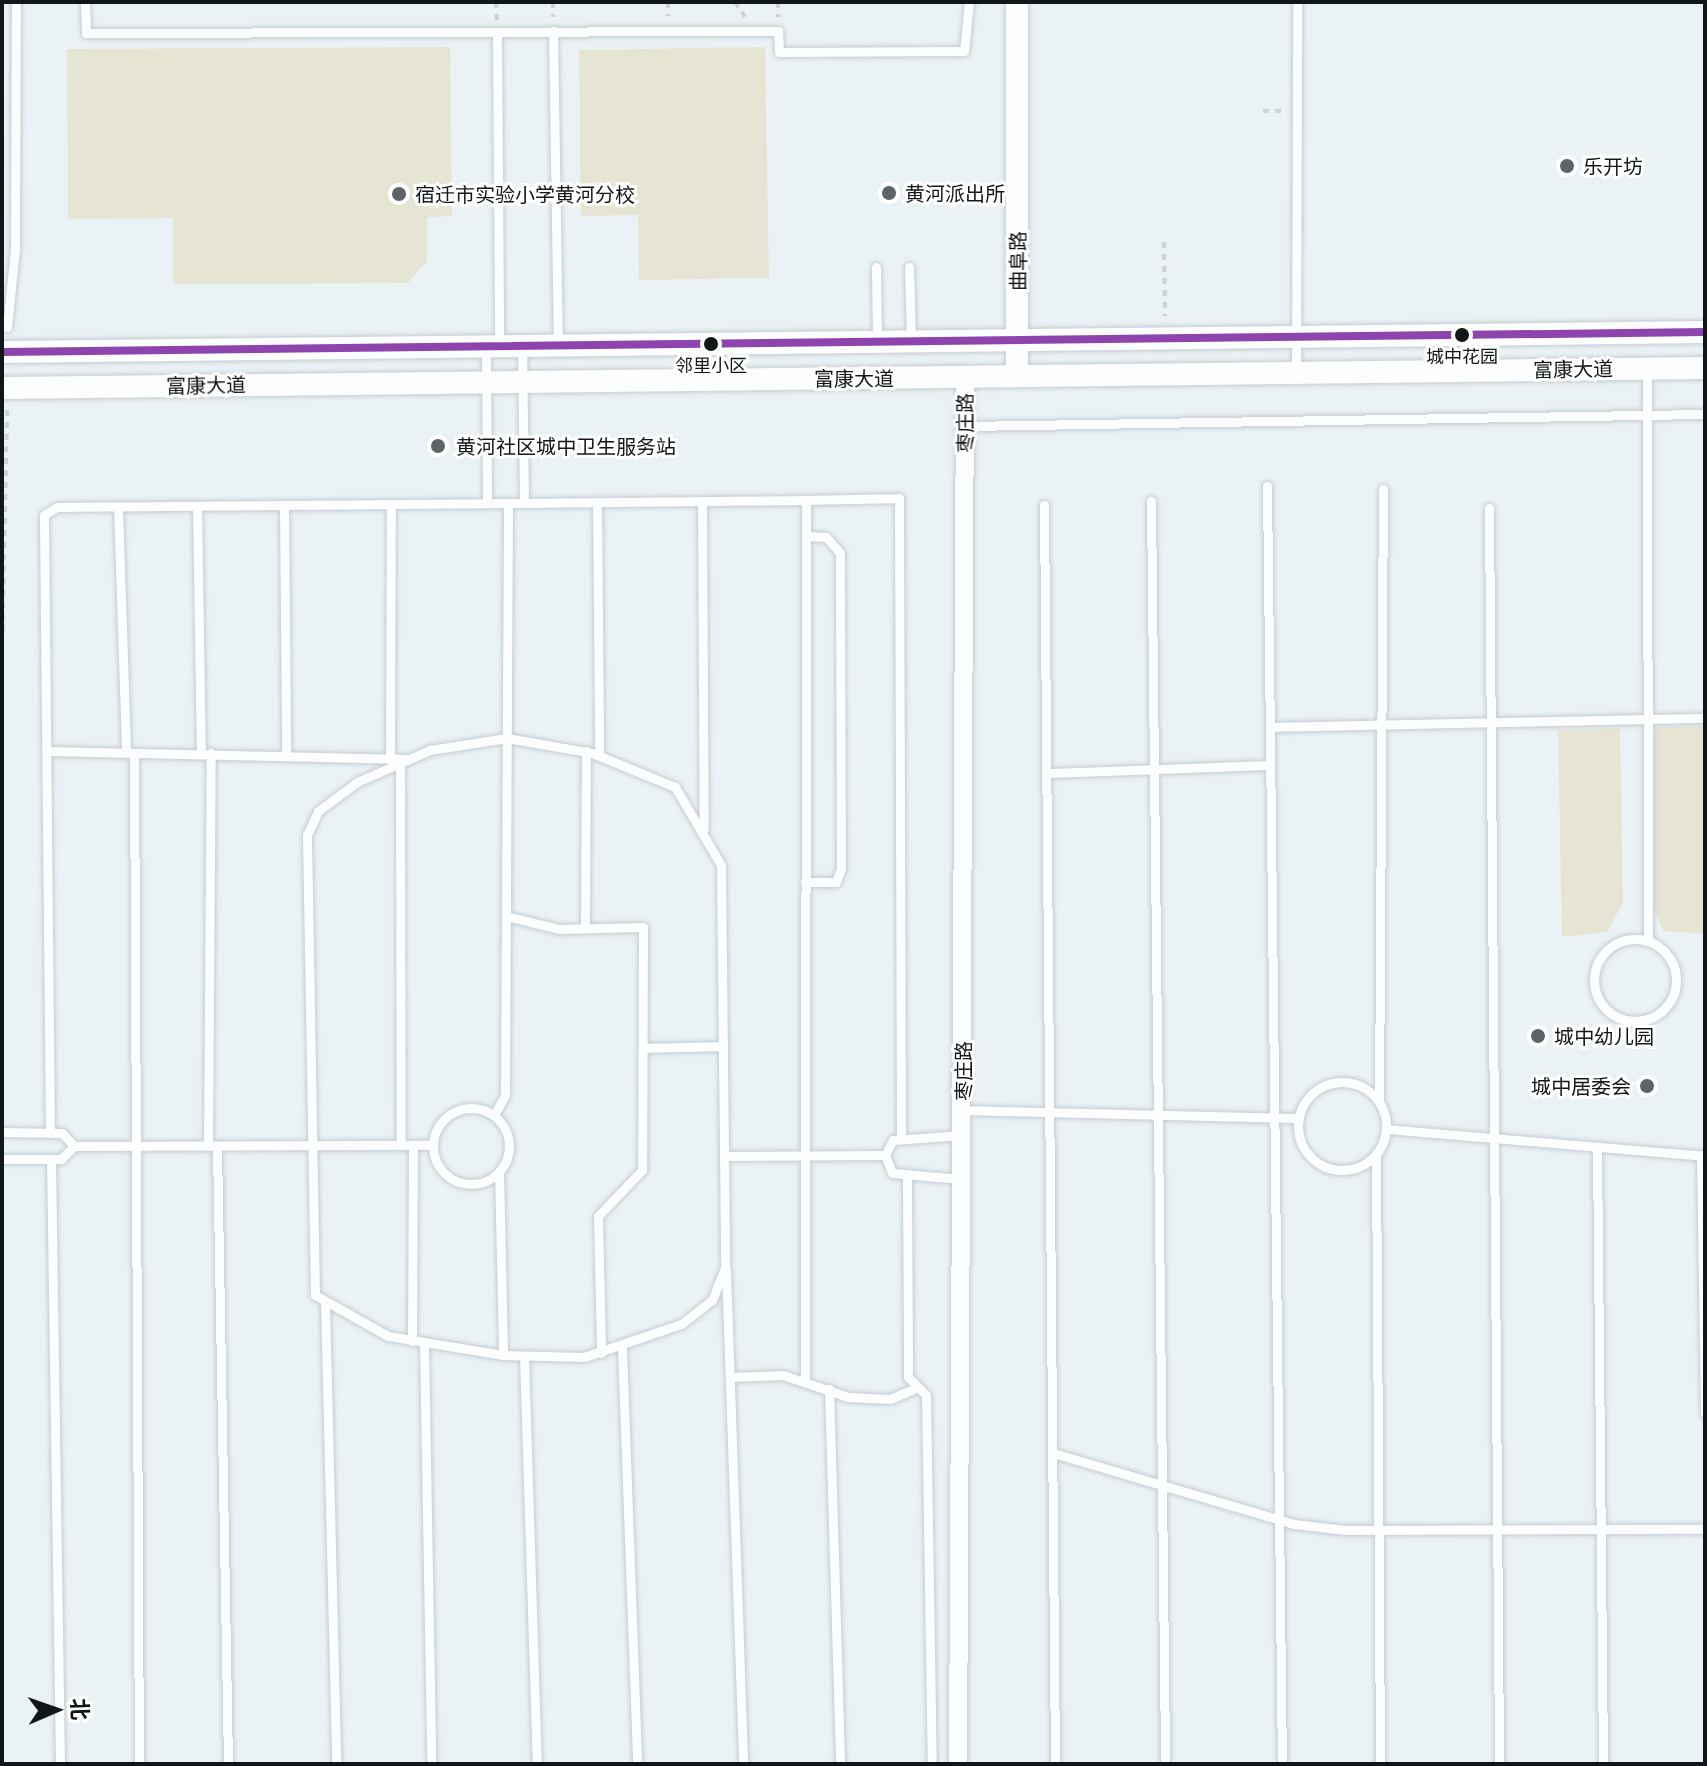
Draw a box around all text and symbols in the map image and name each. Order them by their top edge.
place label: 乐开坊 [1583,154,1643,178]
marker: 乐开坊 [1558,157,1576,175]
place label: 黄河派出所 [905,181,1005,205]
place label: 宿迁市实验小学黄河分校 [415,182,635,206]
marker: 黄河派出所 [880,184,898,202]
marker: 宿迁市实验小学黄河分校 [390,185,408,203]
street label: 曲阜路 [1006,231,1030,291]
marker: 城中花园 [1454,327,1470,343]
marker: 邻里小区 [703,336,719,352]
place label: 城中花园 [1426,346,1498,368]
place label: 邻里小区 [675,355,747,377]
street label: 富康大道 [1533,356,1613,382]
street label: 富康大道 [814,366,894,390]
street label: 富康大道 [166,372,246,398]
street label: 枣庄路 [953,393,977,453]
place label: 黄河社区城中卫生服务站 [456,434,676,458]
marker: 黄河社区城中卫生服务站 [427,435,449,457]
place label: 城中幼儿园 [1554,1024,1654,1048]
marker: 城中幼儿园 [1529,1027,1547,1045]
street label: 枣庄路 [951,1041,975,1101]
place label: 城中居委会 [1531,1074,1631,1098]
marker: 城中居委会 [1638,1077,1656,1095]
north arrow [16,1670,96,1750]
text: 北 [65,1698,95,1721]

